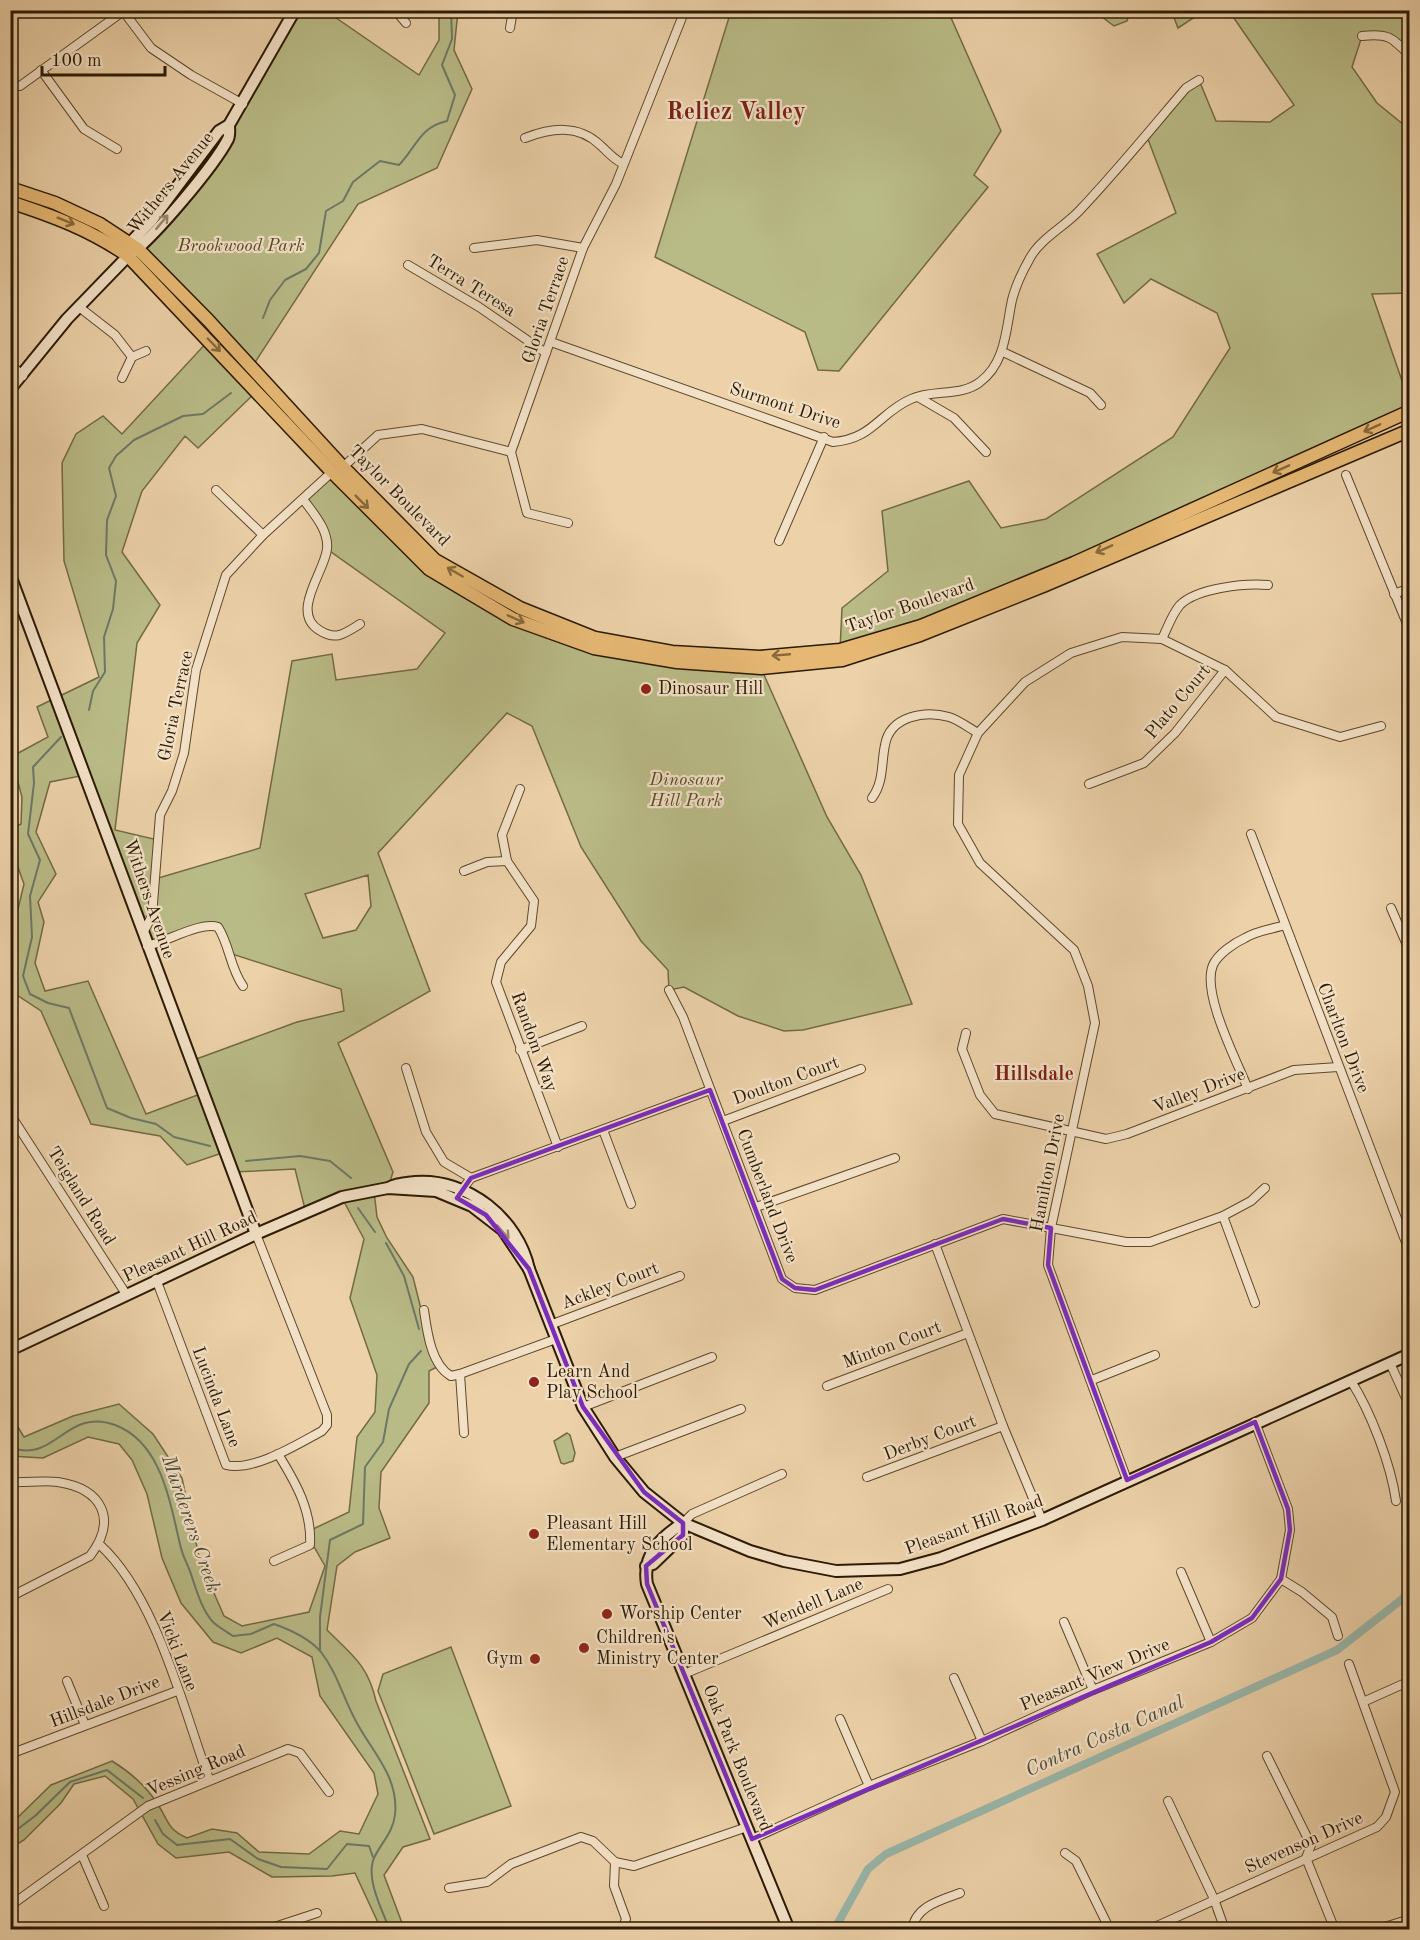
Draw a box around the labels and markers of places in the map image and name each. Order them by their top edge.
place label: Dinosaur Hill [658,680,763,698]
marker: Dinosaur Hill [639,682,653,696]
place label: Learn And Play School [546,1363,638,1402]
marker: Learn And Play School [527,1375,541,1389]
place label: Pleasant Hill Elementary School [546,1515,693,1554]
marker: Pleasant Hill Elementary School [527,1527,541,1541]
place label: Worship Center [619,1605,742,1623]
marker: Worship Center [600,1607,614,1621]
place label: Children's Ministry Center [596,1629,719,1668]
marker: Children's Ministry Center [577,1641,591,1655]
place label: Gym [486,1650,523,1668]
marker: Gym [528,1652,542,1666]

